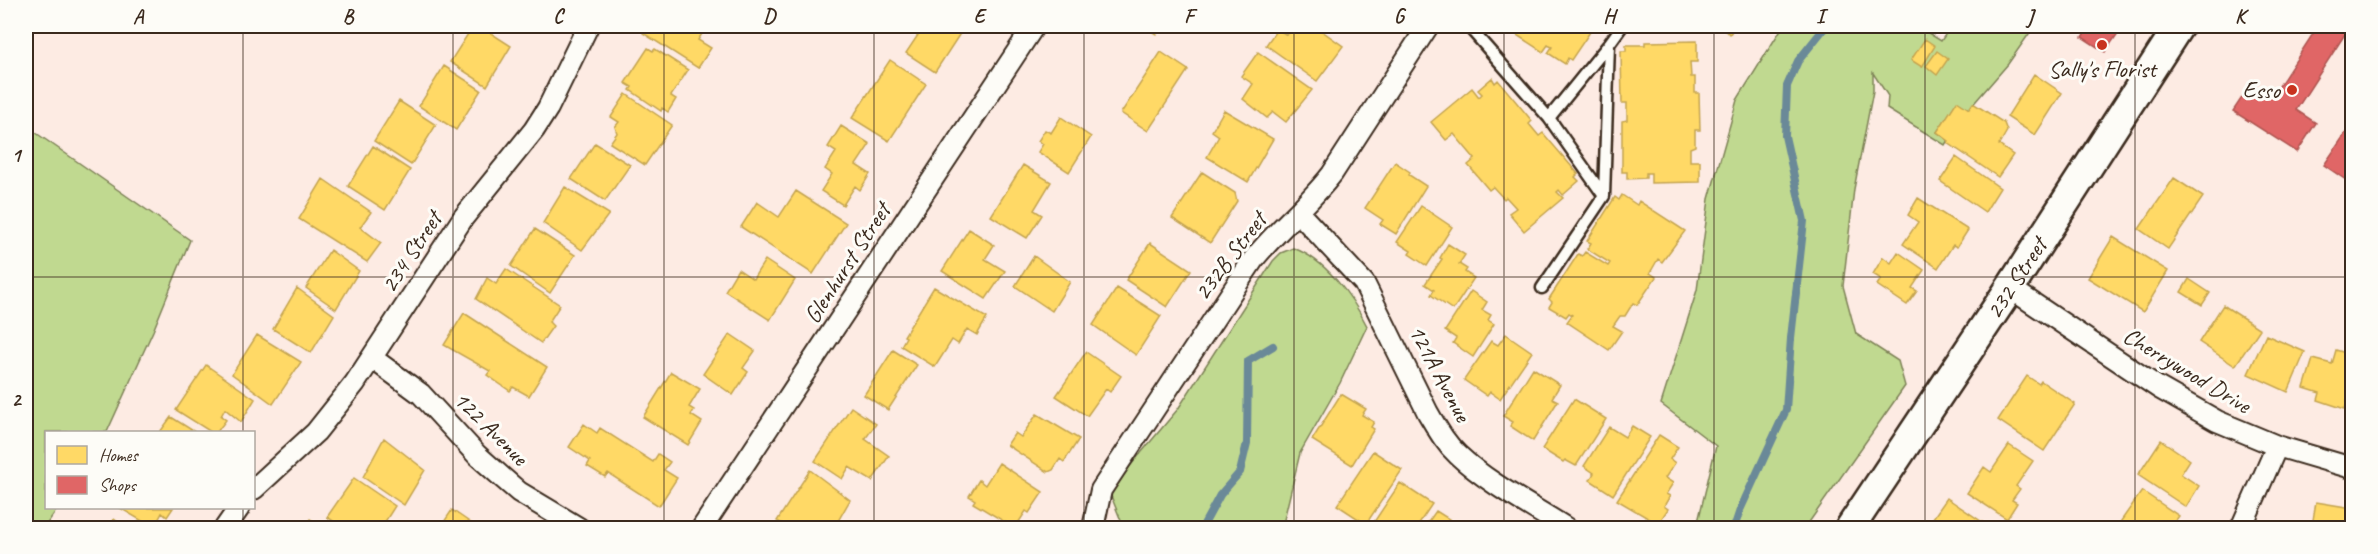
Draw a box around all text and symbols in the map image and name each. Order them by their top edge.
text: A [133,4,145,29]
text: B [343,4,355,29]
text: C [553,4,565,29]
text: D [763,4,777,29]
text: E [974,4,988,29]
text: F [1184,4,1198,29]
text: G [1394,4,1407,29]
text: H [1603,4,1618,29]
text: I [1816,4,1829,29]
text: J [2025,4,2037,29]
text: K [2235,4,2249,29]
marker: Sally's Florist [2095,38,2109,52]
place label: Sally's Florist [2048,54,2158,84]
place label: Esso [2242,75,2282,105]
marker: Esso [2285,83,2299,97]
text: 1 [12,143,23,168]
street label: Glenhurst Street [797,195,899,329]
street label: 234 Street [374,203,450,298]
street label: 232B Street [1187,204,1275,306]
street label: 232 Street [1979,230,2055,324]
street label: 121A Avenue [1402,319,1479,429]
street label: Cherrywood Drive [2118,320,2258,421]
street label: 122 Avenue [447,384,536,473]
text: 2 [12,387,23,412]
legend [45,431,255,509]
text: Homes [99,444,139,466]
text: Shops [99,474,138,496]

